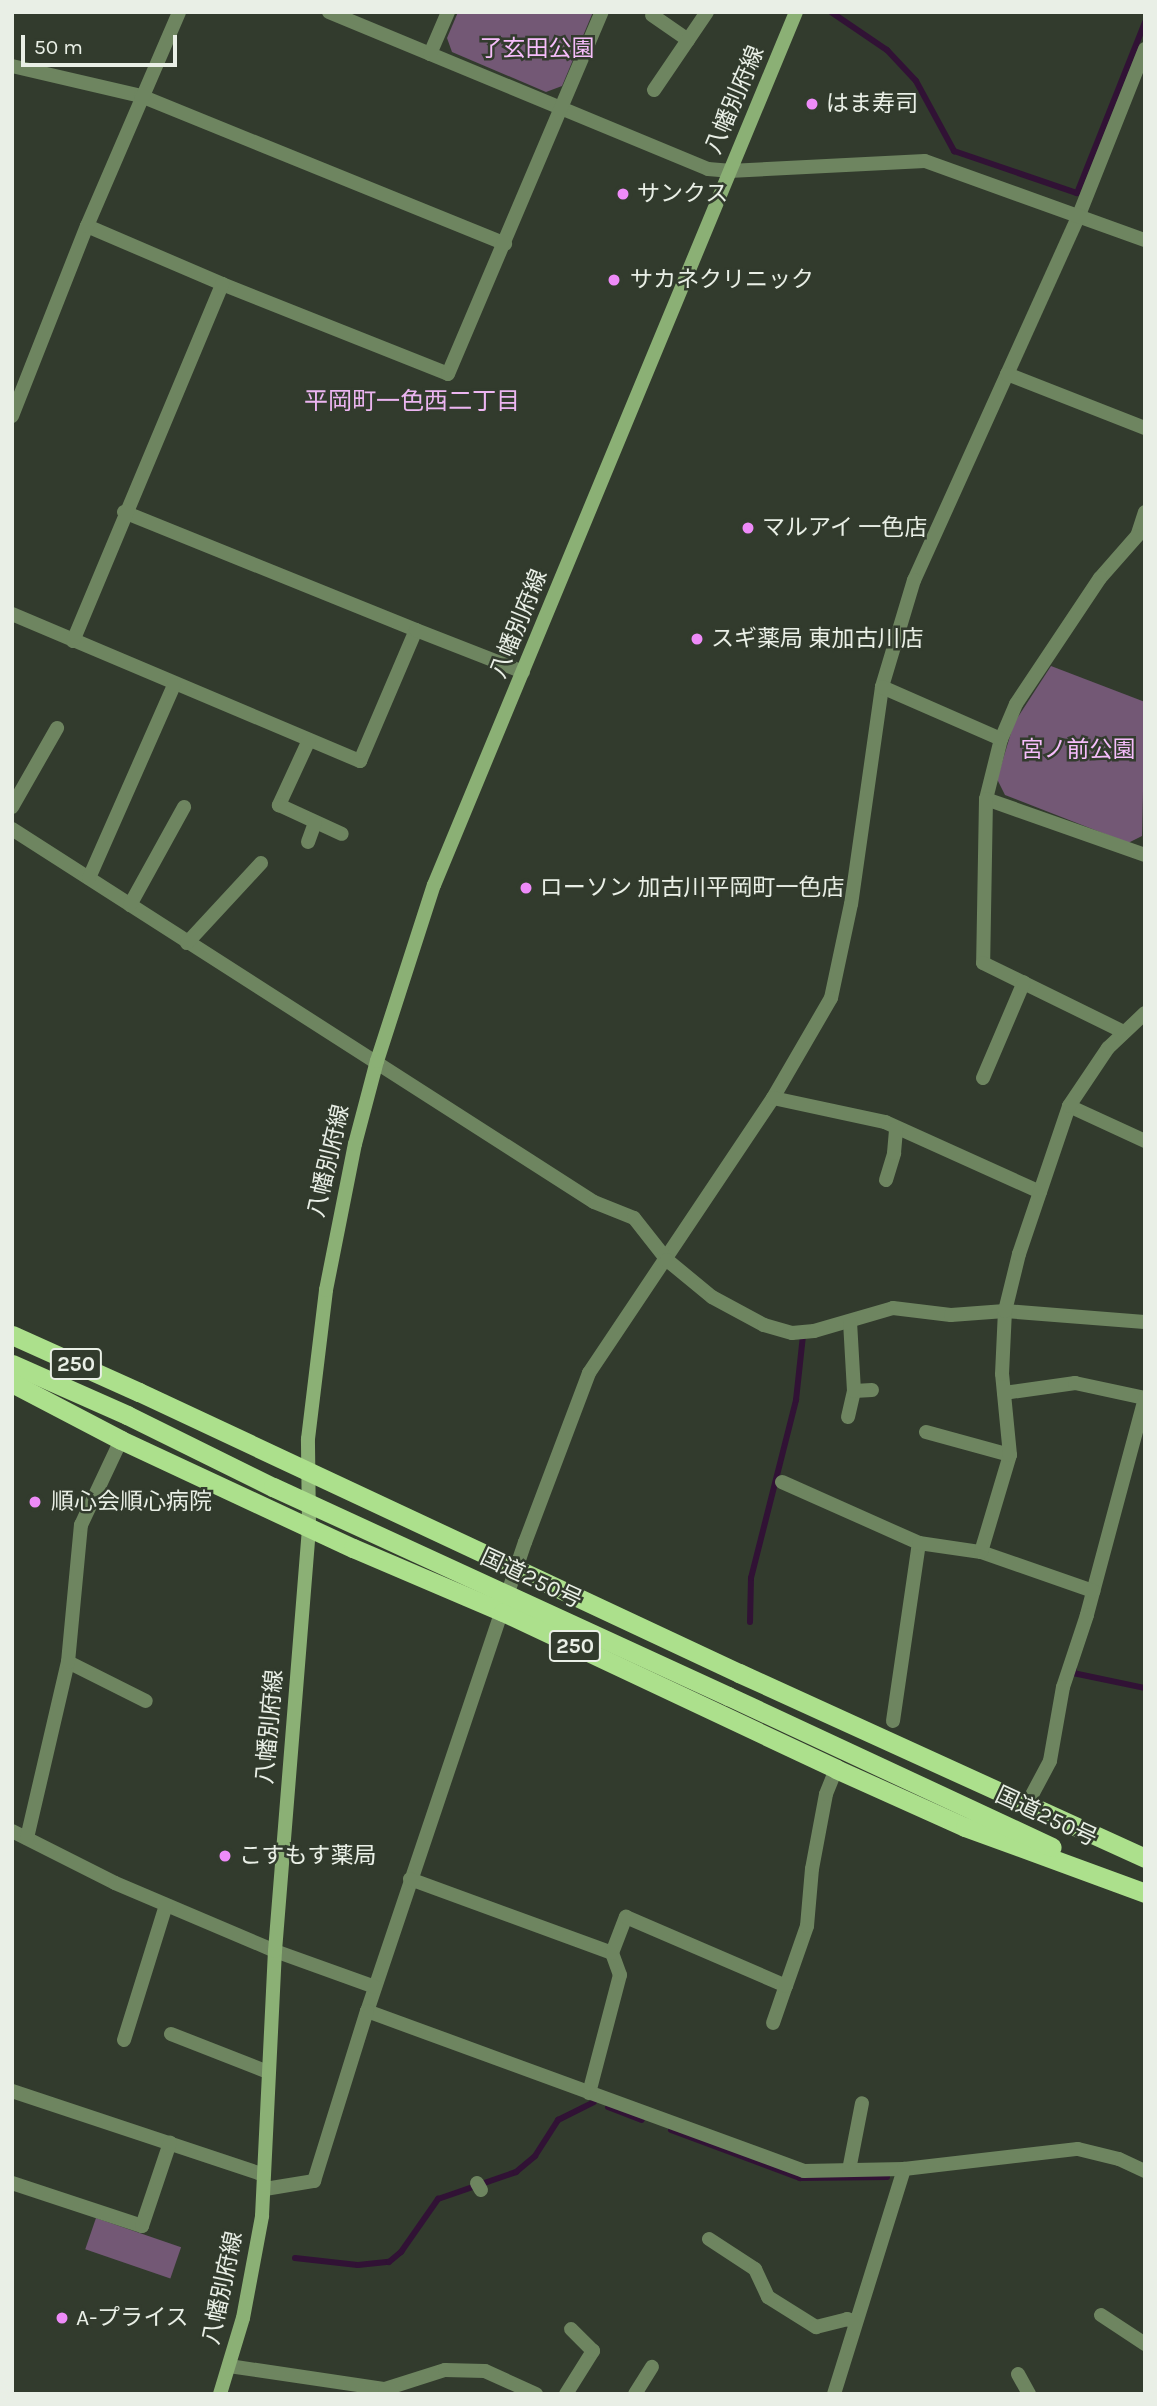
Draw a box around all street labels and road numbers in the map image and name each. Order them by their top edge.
street label: 八幡別府線 [700,42,770,158]
street label: 八幡別府線 [485,566,553,682]
street label: 八幡別府線 [303,1102,355,1220]
road number: 250 [50,1346,102,1382]
street label: 国道250号 [476,1543,586,1615]
road number: 250 [549,1628,601,1664]
street label: 八幡別府線 [251,1669,289,1785]
street label: 国道250号 [991,1781,1101,1853]
street label: 八幡別府線 [198,2229,248,2347]

